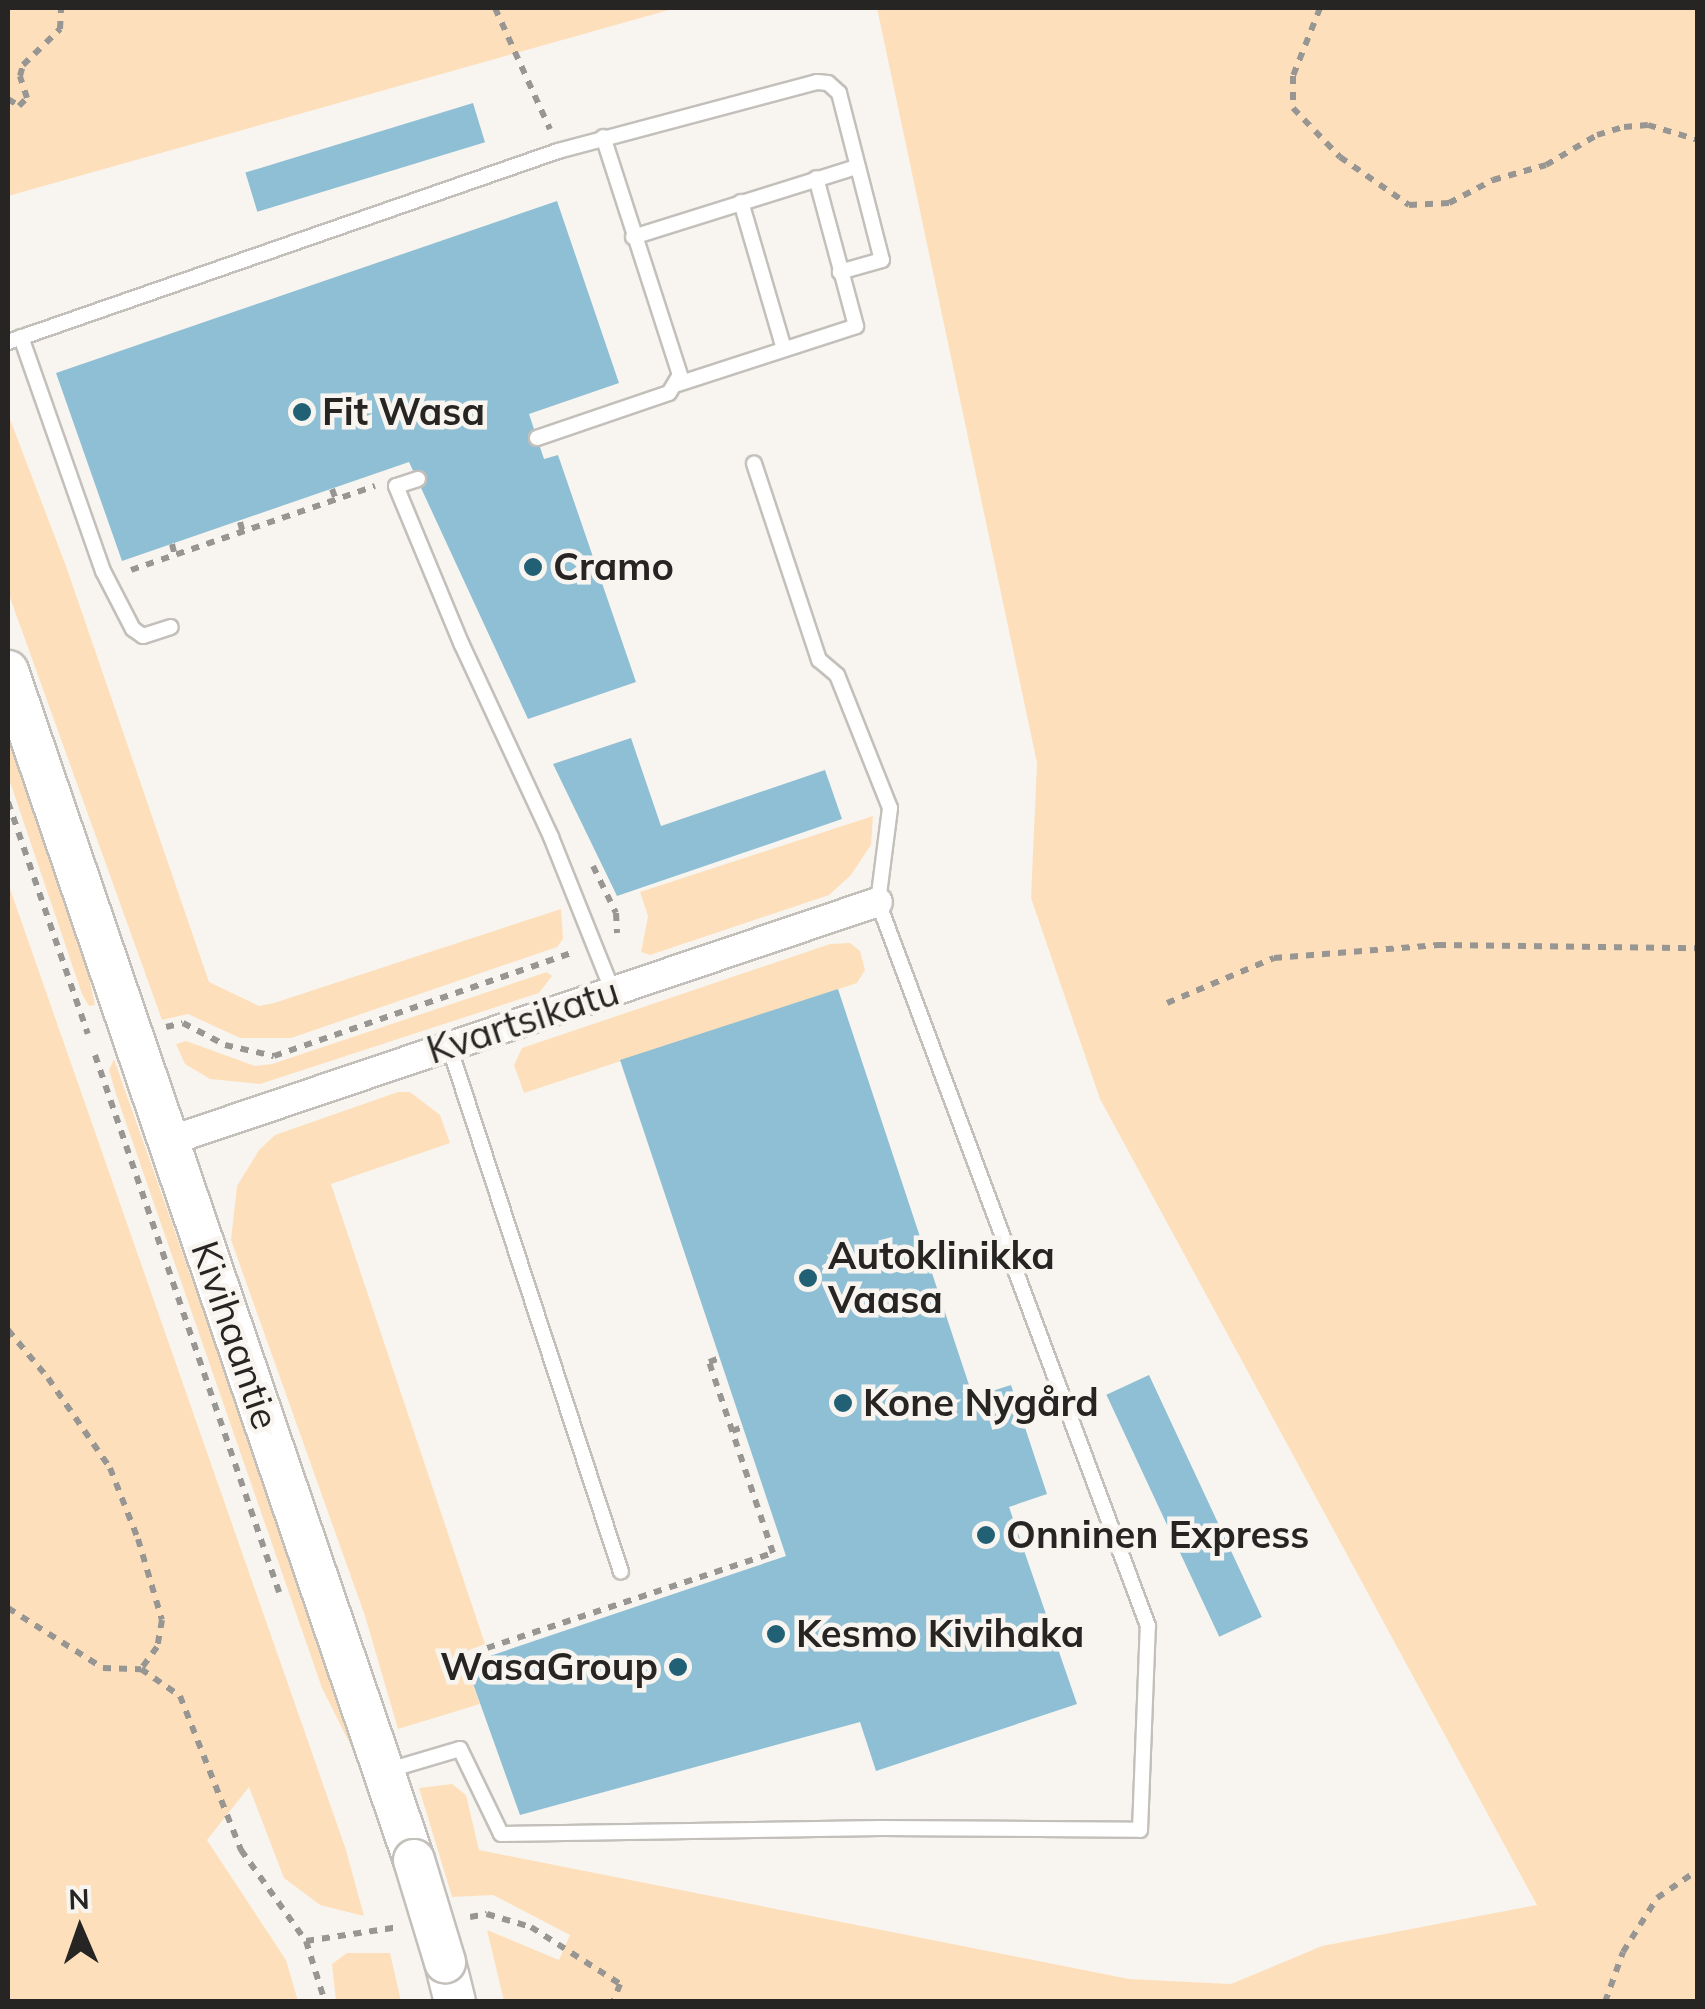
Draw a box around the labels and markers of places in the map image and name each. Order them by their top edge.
place label: Fit Wasa [322,389,485,435]
marker: Fit Wasa [291,401,313,423]
place label: Cramo [553,544,674,590]
marker: Cramo [522,556,544,578]
place label: Autoklinikka Vaasa [828,1233,1055,1322]
marker: Autoklinikka Vaasa [797,1267,819,1289]
place label: Kone Nygård [863,1380,1099,1426]
marker: Kone Nygård [832,1392,854,1414]
place label: Onninen Express [1006,1512,1309,1558]
marker: Onninen Express [975,1524,997,1546]
place label: Kesmo Kivihaka [796,1611,1084,1657]
marker: Kesmo Kivihaka [765,1623,787,1645]
place label: WasaGroup [440,1644,658,1690]
marker: WasaGroup [667,1656,689,1678]

